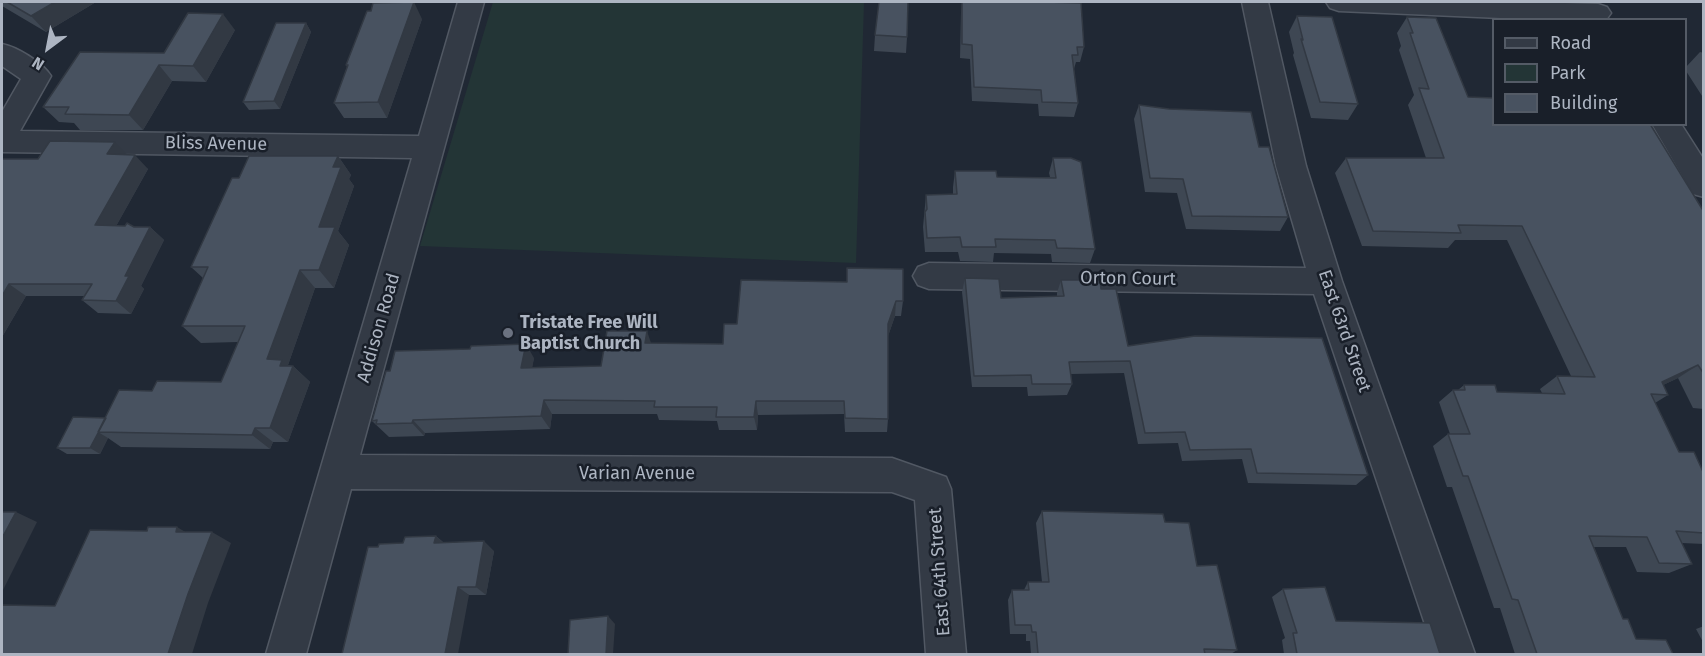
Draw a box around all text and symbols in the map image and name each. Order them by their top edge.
north arrow [18,18,78,78]
legend [1492,18,1687,126]
text: Road [1550,32,1592,54]
text: N [29,53,48,75]
text: Park [1550,62,1585,84]
text: Building [1550,92,1617,114]
street label: Bliss Avenue [165,132,267,156]
street label: Orton Court [1080,267,1176,291]
street label: East 63rd Street [1313,267,1375,395]
street label: Addison Road [353,271,405,385]
place label: Tristate Free Will Baptist Church [520,312,658,354]
marker: Tristate Free Will Baptist Church [501,326,515,340]
street label: Varian Avenue [579,463,695,485]
street label: East 64th Street [925,507,955,637]

